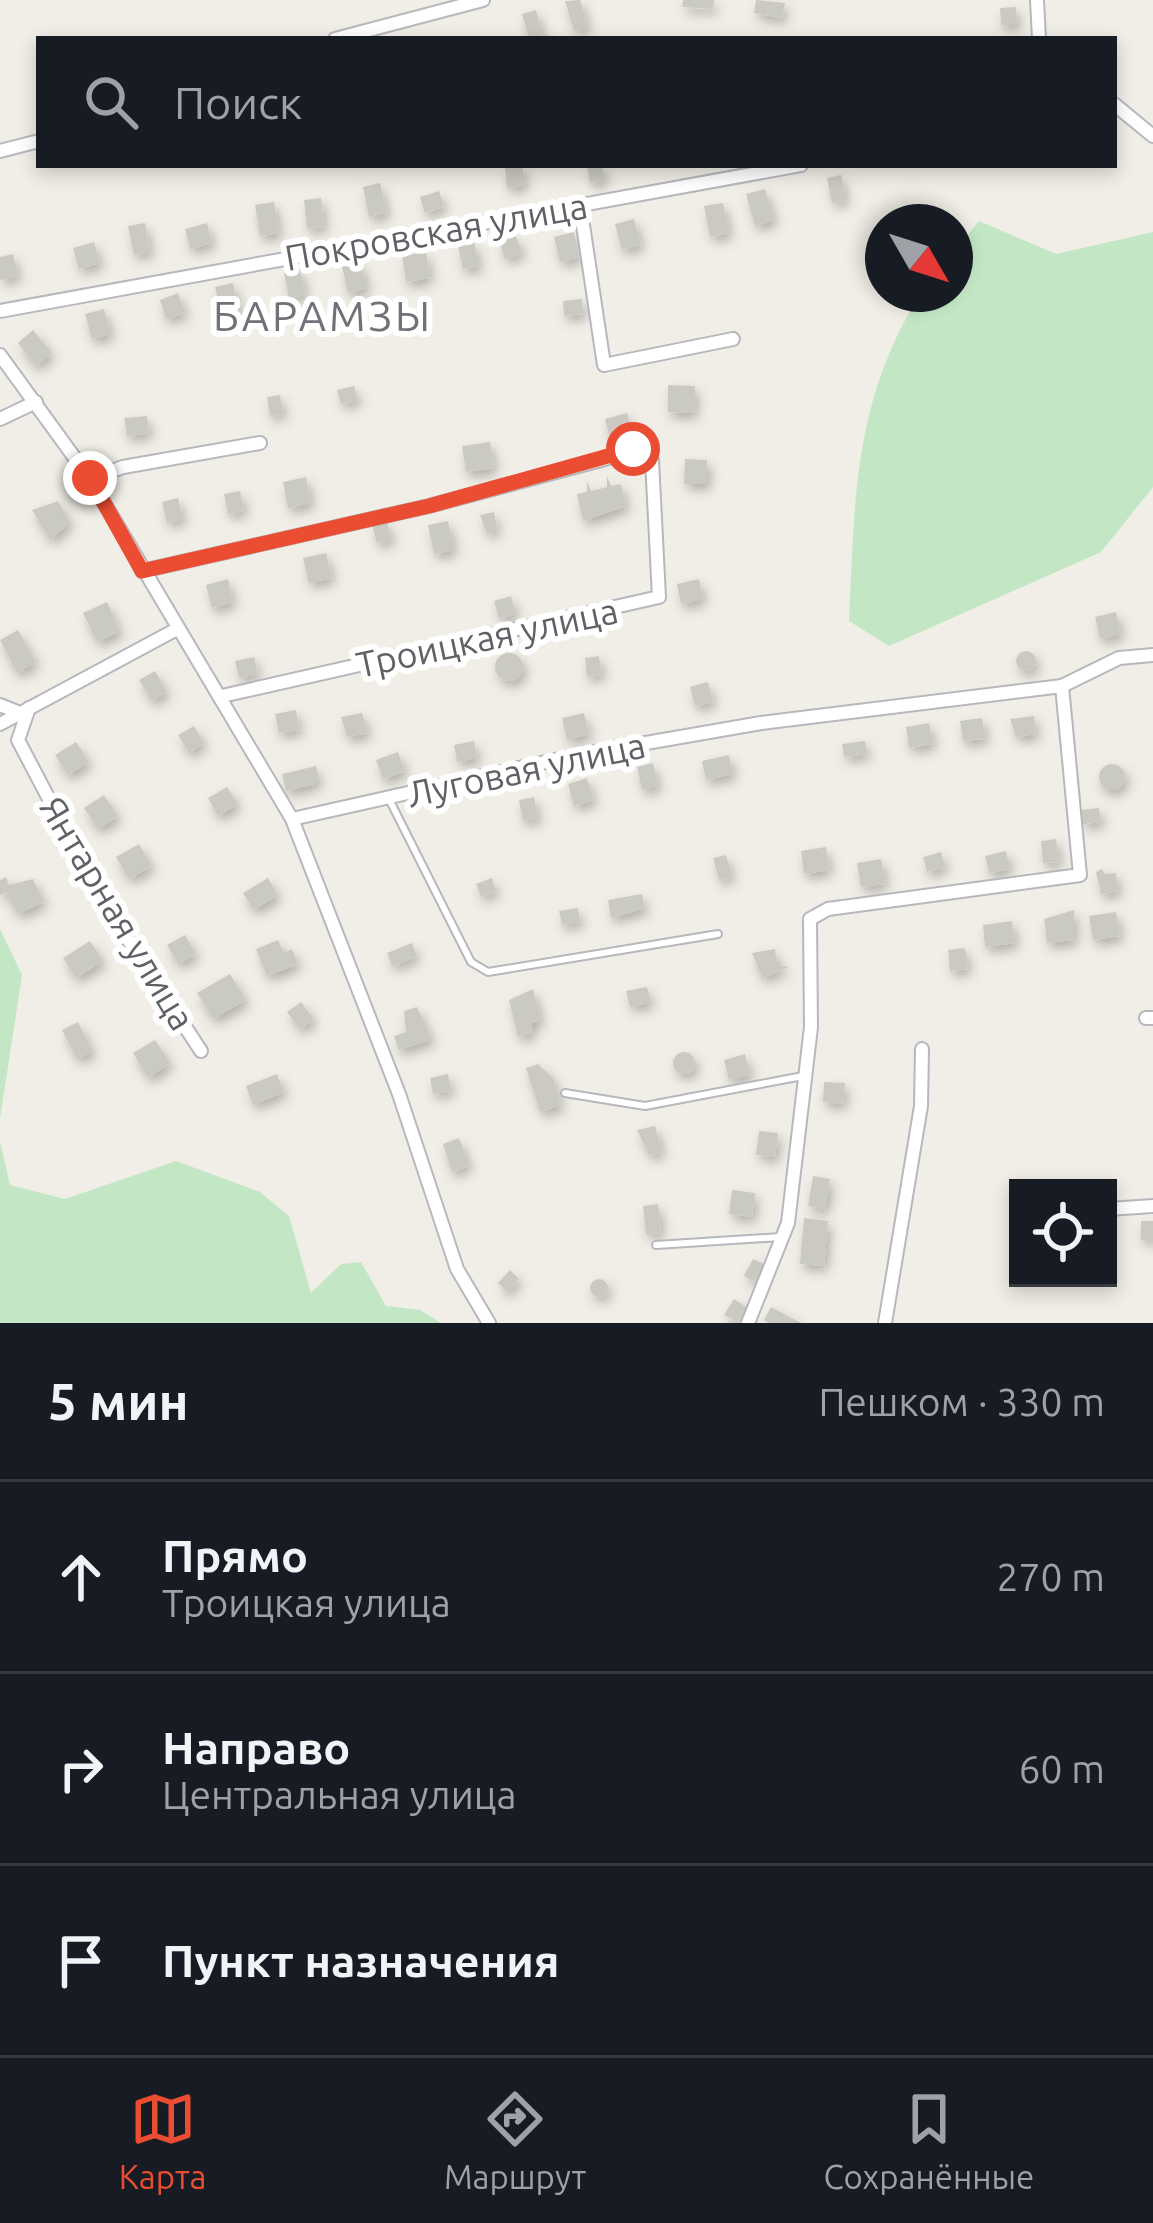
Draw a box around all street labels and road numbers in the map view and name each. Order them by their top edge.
street label: Покровская улица [282,184,590,278]
street label: Троицкая улица [352,589,622,685]
street label: Луговая улица [403,724,649,814]
street label: Янтарная улица [32,789,204,1037]

